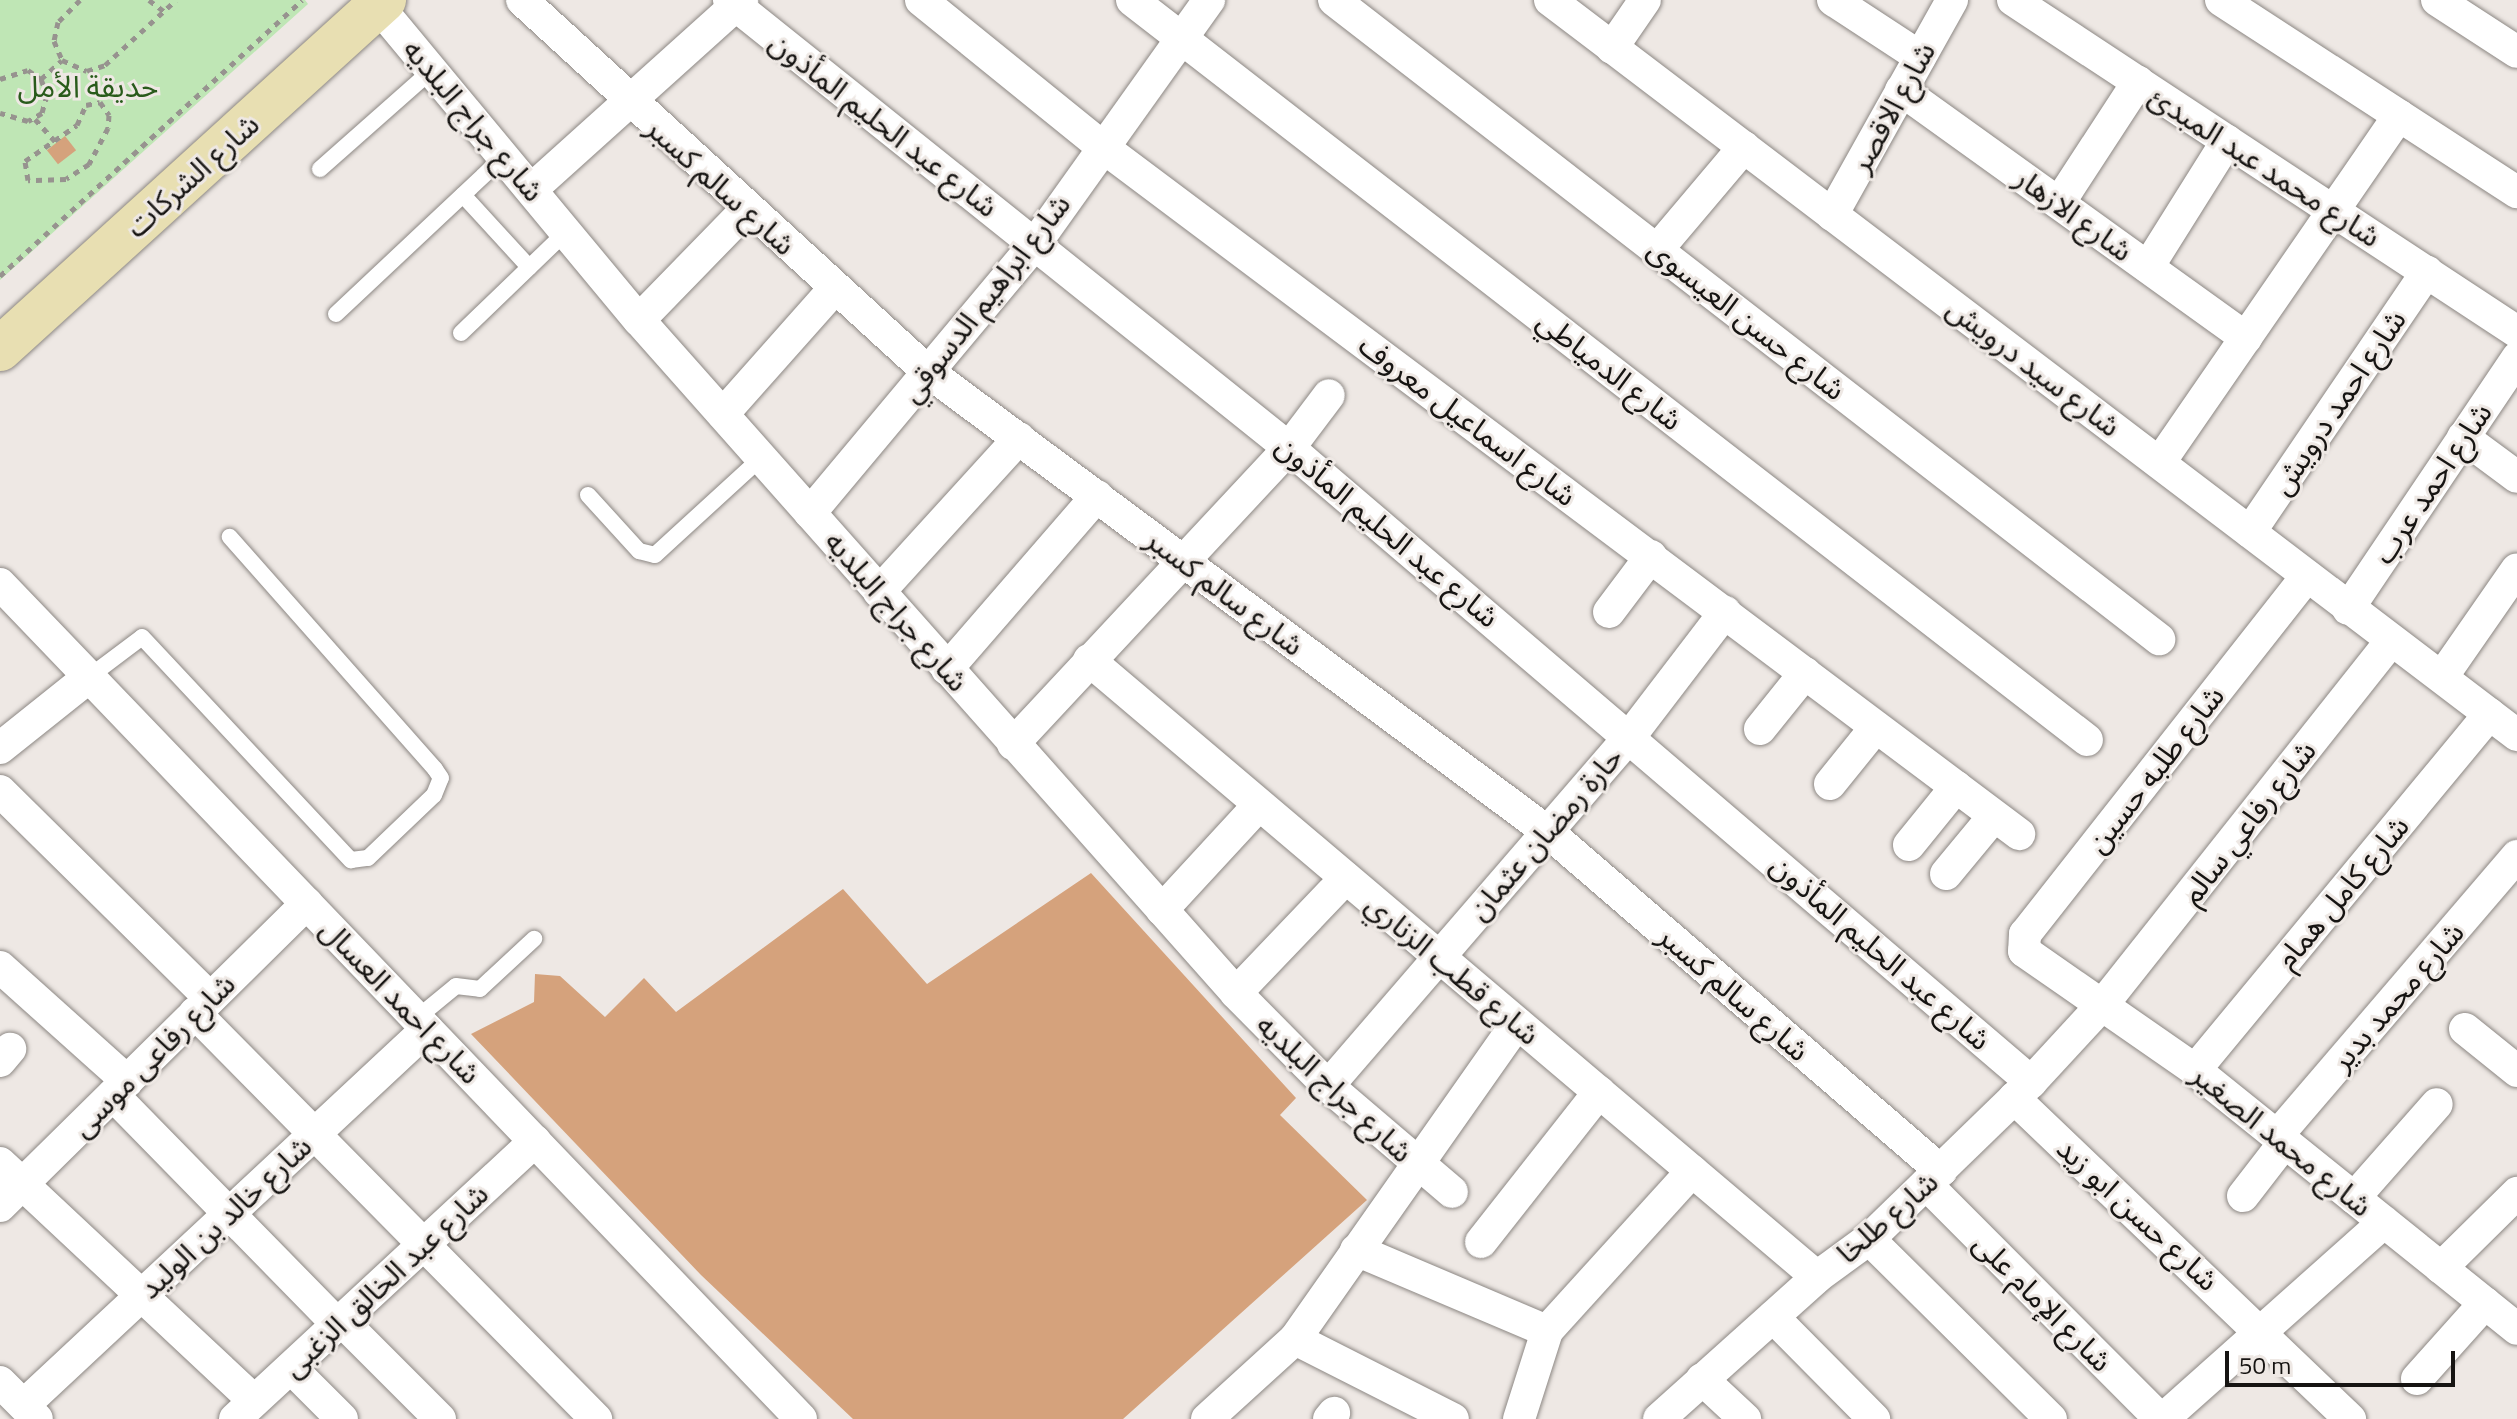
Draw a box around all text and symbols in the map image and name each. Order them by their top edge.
street label: شارع عبد الحليم المأذون [763,24,1005,224]
street label: شارع جراج البلديه [396,32,552,208]
street label: شارع الاقصر [1841,36,1943,178]
park label: حديقة الأمل [18,68,158,104]
street label: شارع محمد عبد المبدئ [2142,78,2388,254]
street label: شارع الشركات [118,106,266,244]
street label: شارع سالم كسبر [639,110,803,262]
street label: شارع الازهار [2008,159,2140,269]
street label: شارع ابراهيم الدسوقي [892,187,1078,409]
street label: شارع حسن العيسوى [1641,231,1853,407]
street label: شارع سيد درويش [1940,290,2128,444]
street label: شارع الدمياطي [1530,302,1690,438]
street label: شارع احمد درويش [2263,303,2413,501]
street label: شارع اسماعيل معروف [1352,327,1584,513]
street label: شارع احمد عرب [2365,396,2499,570]
street label: شارع عبد الحليم المأذون [1269,427,1507,635]
street label: شارع سالم كسبر [1139,521,1311,663]
street label: شارع جراج البلديه [818,524,976,698]
street label: شارع طلبه حسين [2079,678,2231,860]
street label: شارع رفاعي سالم [2173,733,2323,911]
street label: حارة رمضان عثمان [1460,739,1630,927]
street label: شارع كامل همام [2268,808,2416,976]
street label: شارع عبد الحليم المأذون [1764,847,1998,1057]
street label: شارع قطب الزناري [1359,886,1547,1052]
street label: شارع احمد العسال [313,911,489,1091]
street label: شارع محمد بدير [2323,914,2471,1078]
street label: شارع سالم كسبر [1651,918,1817,1068]
street label: شارع رفاعى موسى [64,966,242,1144]
street label: شارع جراج البلديه [1249,1006,1421,1170]
street label: شارع محمد الصغير [2184,1056,2380,1224]
street label: شارع خالد بن الوليد [131,1128,319,1306]
street label: شارع حسن ابو زيد [2050,1130,2226,1298]
street label: شارع طلخا [1829,1163,1945,1271]
street label: شارع عبد الخالق الزغبى [275,1175,495,1385]
street label: شارع الإمام على [1966,1225,2120,1379]
scale bar [2229,1335,2459,1385]
text: 50 m [2239,1347,2291,1383]

